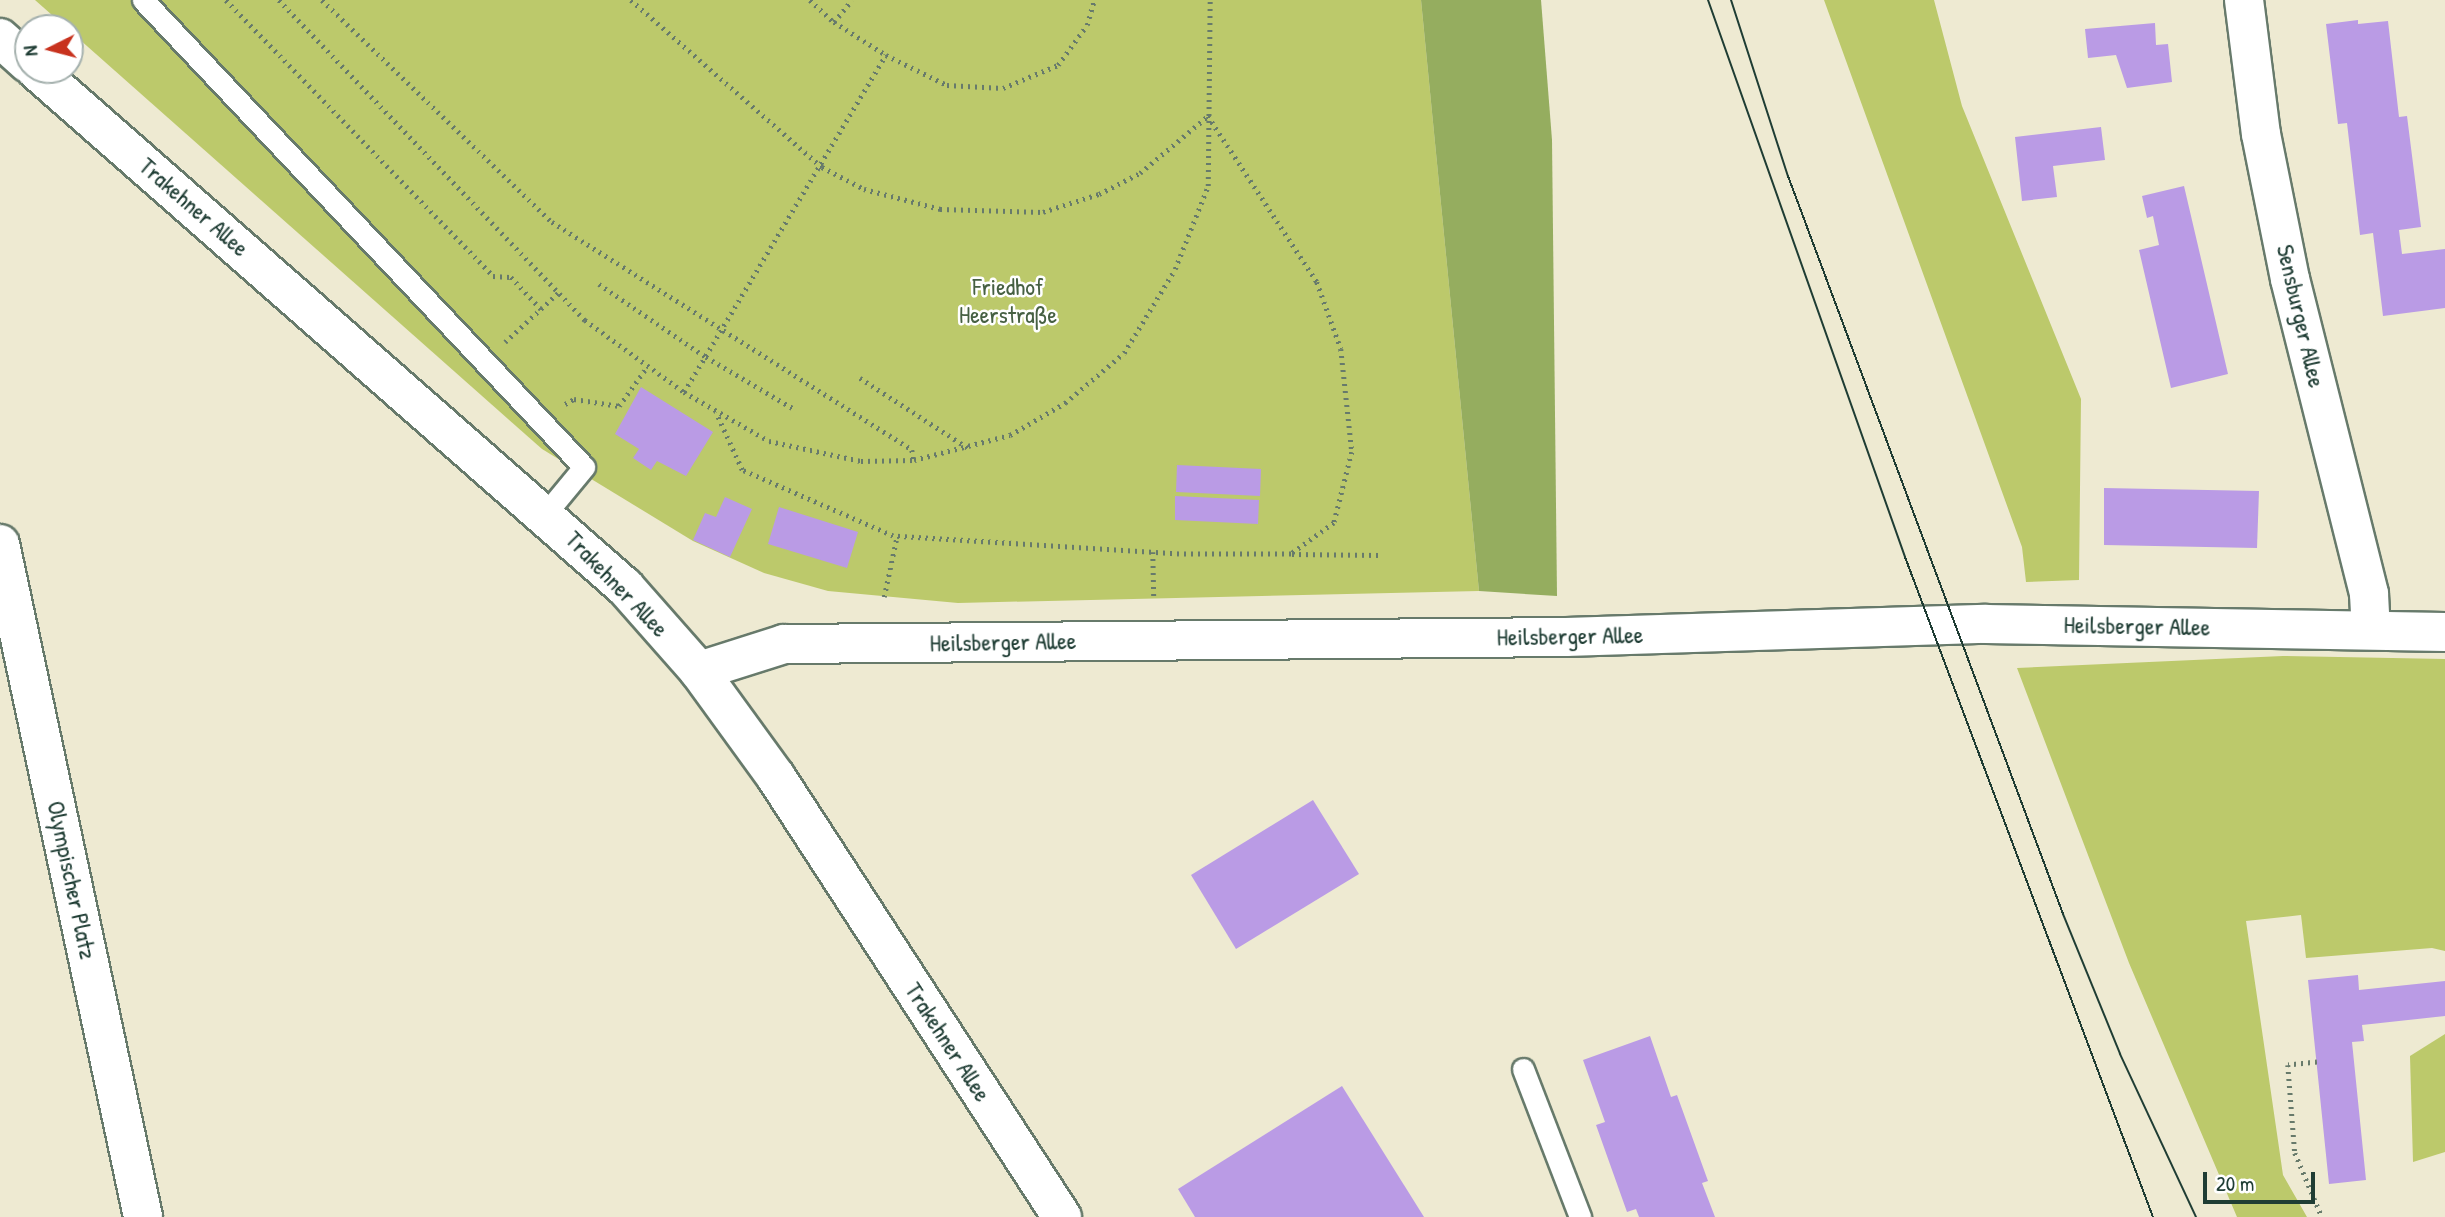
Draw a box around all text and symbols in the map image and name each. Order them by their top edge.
north arrow [14,14,84,84]
text: N [17,45,44,57]
street label: Trakehner Allee [133,152,255,262]
street label: Sensburger Allee [2271,242,2331,390]
park label: Friedhof Heerstraße [959,273,1057,329]
street label: Trakehner Allee [559,525,675,643]
street label: Heilsberger Allee [2063,610,2211,642]
street label: Heilsberger Allee [1496,620,1644,652]
street label: Heilsberger Allee [929,626,1077,658]
street label: Olympischer Platz [41,798,103,962]
street label: Trakehner Allee [899,977,997,1107]
scale bar [2207,1158,2319,1202]
text: 20 m [2216,1169,2254,1198]

